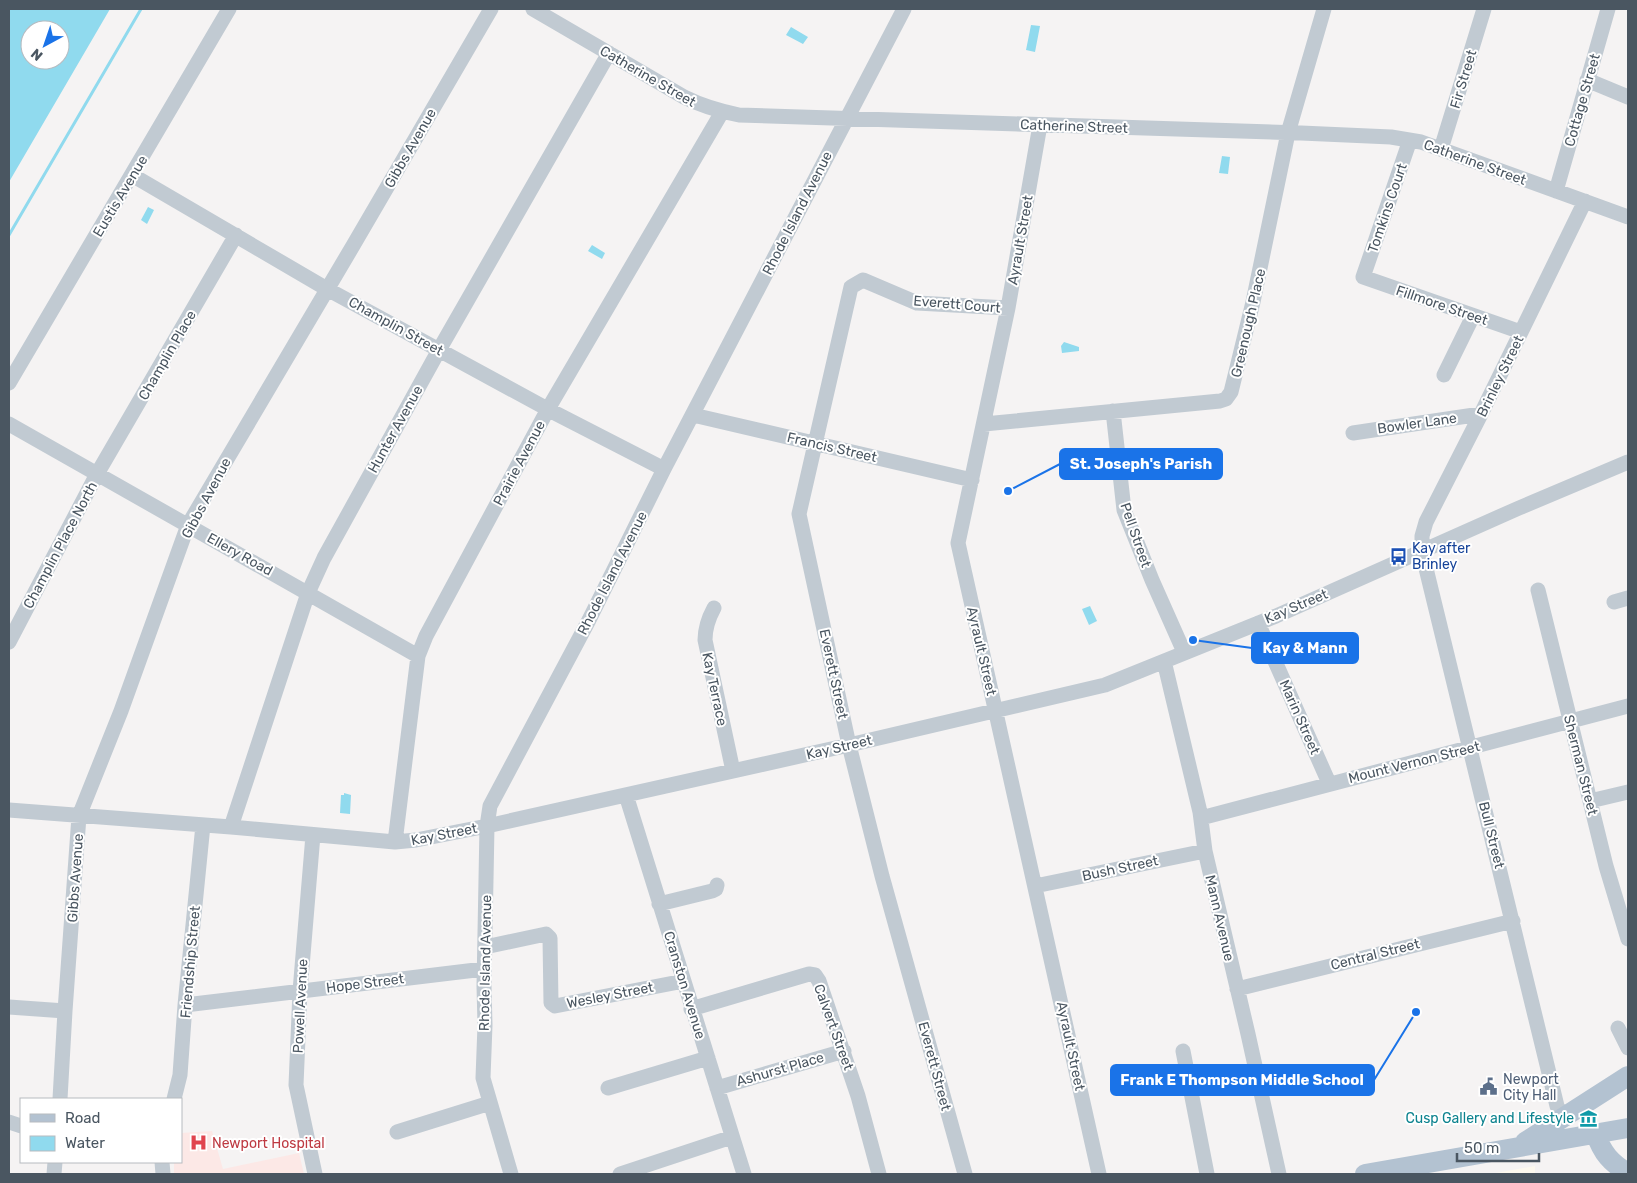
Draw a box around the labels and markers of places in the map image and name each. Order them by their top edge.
callout: St. Joseph's Parish [1060,449,1222,479]
place label: Kay after Brinley [1412,540,1471,573]
bus stop icon: Kay after Brinley [1388,546,1408,566]
callout: Kay & Mann [1252,633,1358,663]
callout: Frank E Thompson Middle School [1111,1065,1374,1095]
place label: Newport City Hall [1503,1071,1559,1104]
public building icon: Newport City Hall [1479,1077,1499,1097]
museum icon: Cusp Gallery and Lifestyle [1578,1108,1598,1128]
place label: Cusp Gallery and Lifestyle [1405,1110,1574,1127]
hospital icon: Newport Hospital [188,1133,208,1153]
place label: Newport Hospital [212,1135,325,1152]

